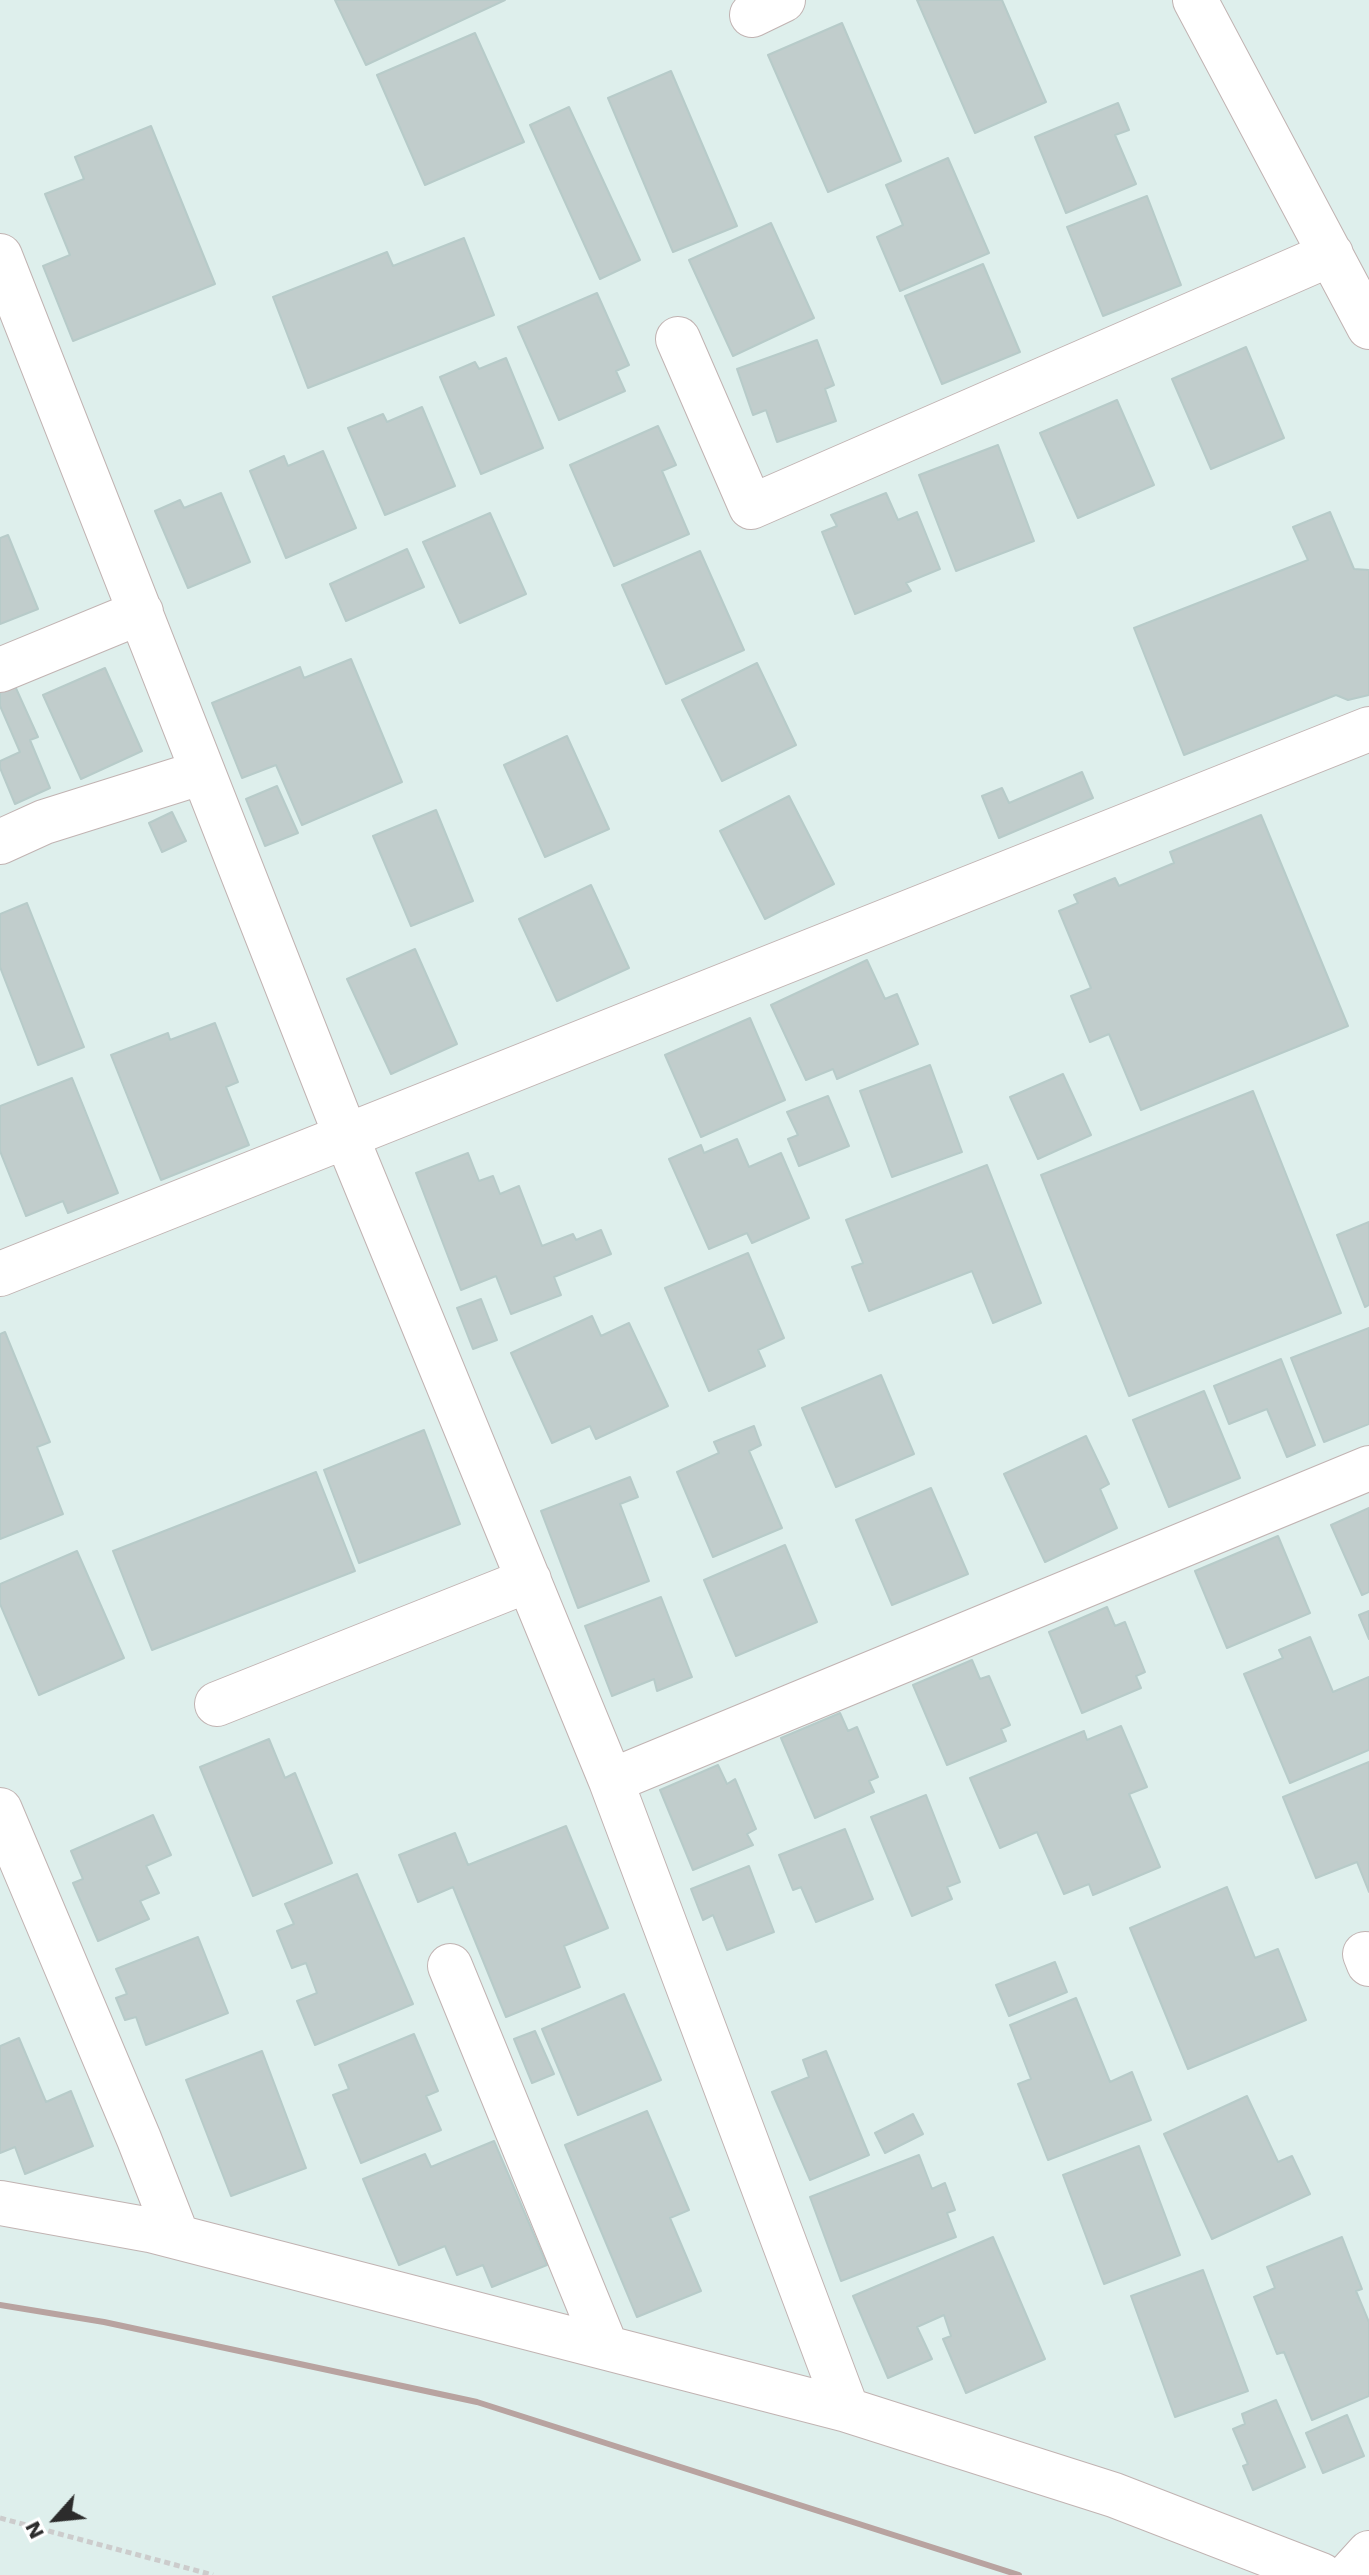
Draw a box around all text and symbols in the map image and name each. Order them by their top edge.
north arrow [16,2479,96,2559]
text: N [19,2517,49,2543]

